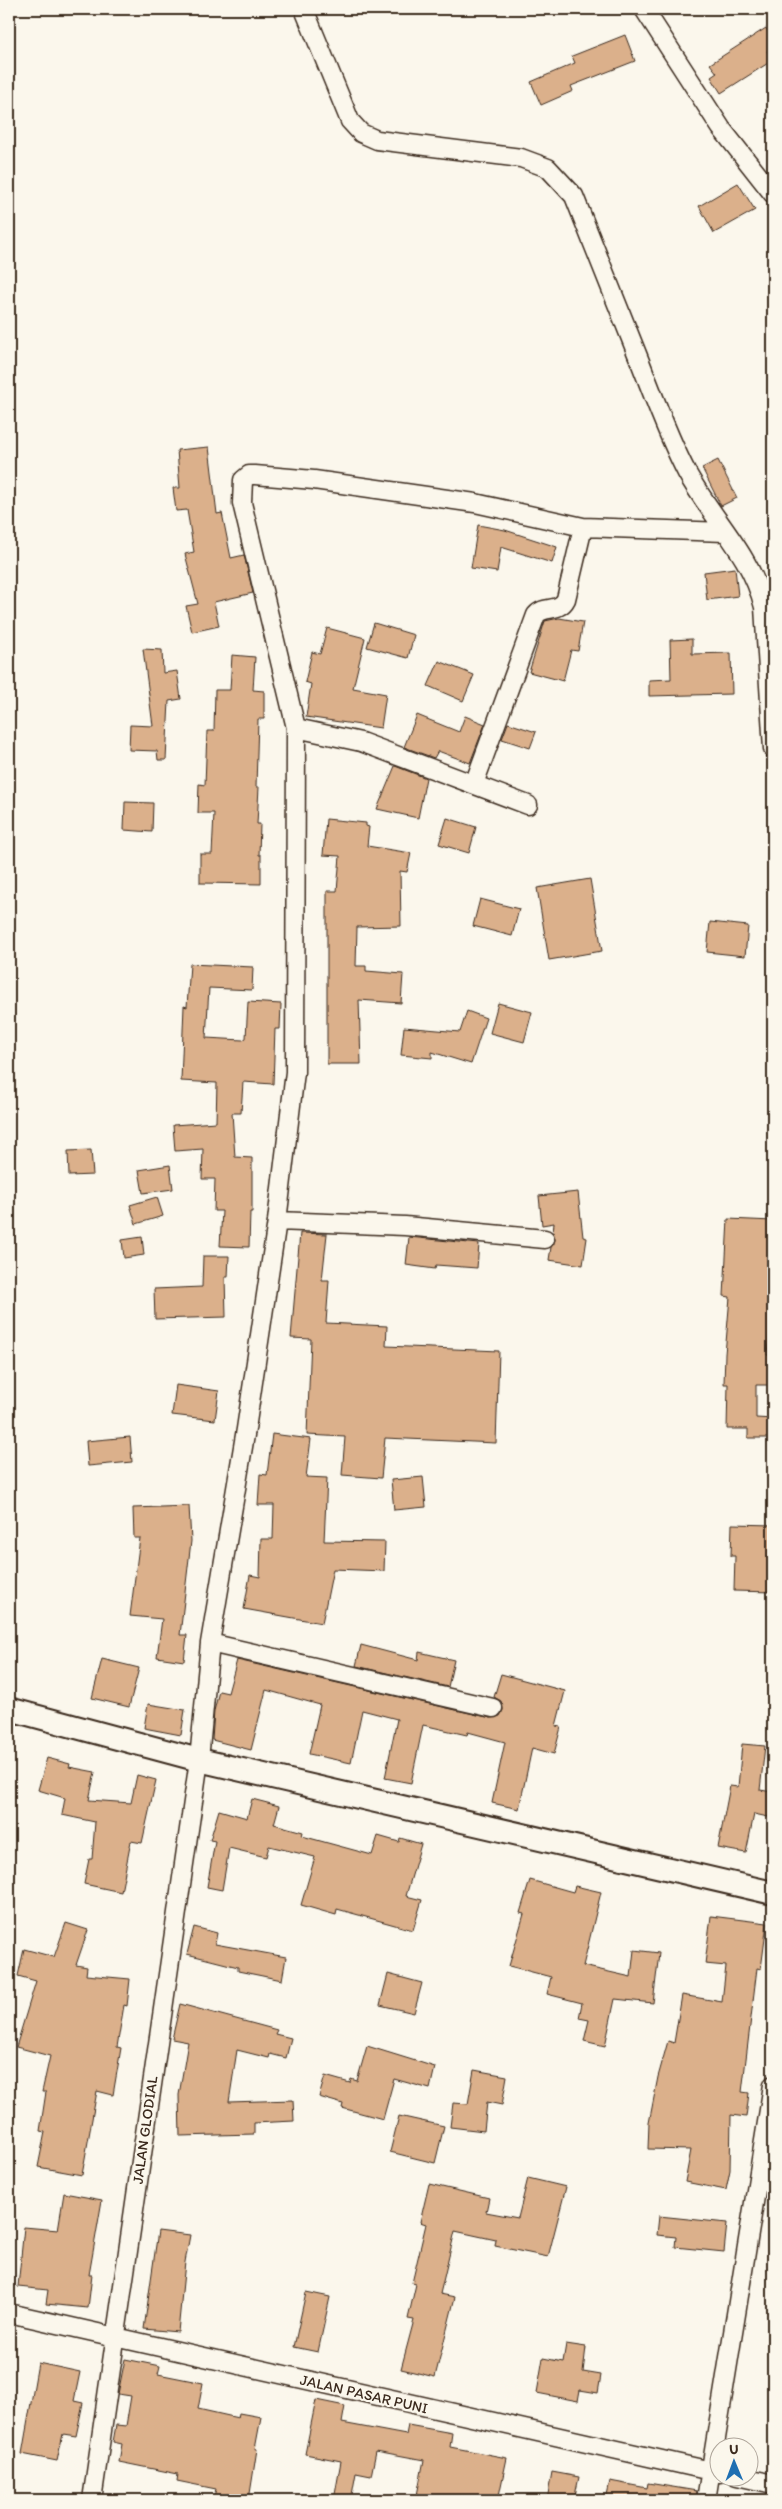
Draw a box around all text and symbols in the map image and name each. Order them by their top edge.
street label: JALAN GLODIAL [129,2074,162,2185]
street label: JALAN PASAR PUNI [298,2371,430,2417]
north arrow [710,2436,760,2486]
text: U [729,2441,739,2458]

